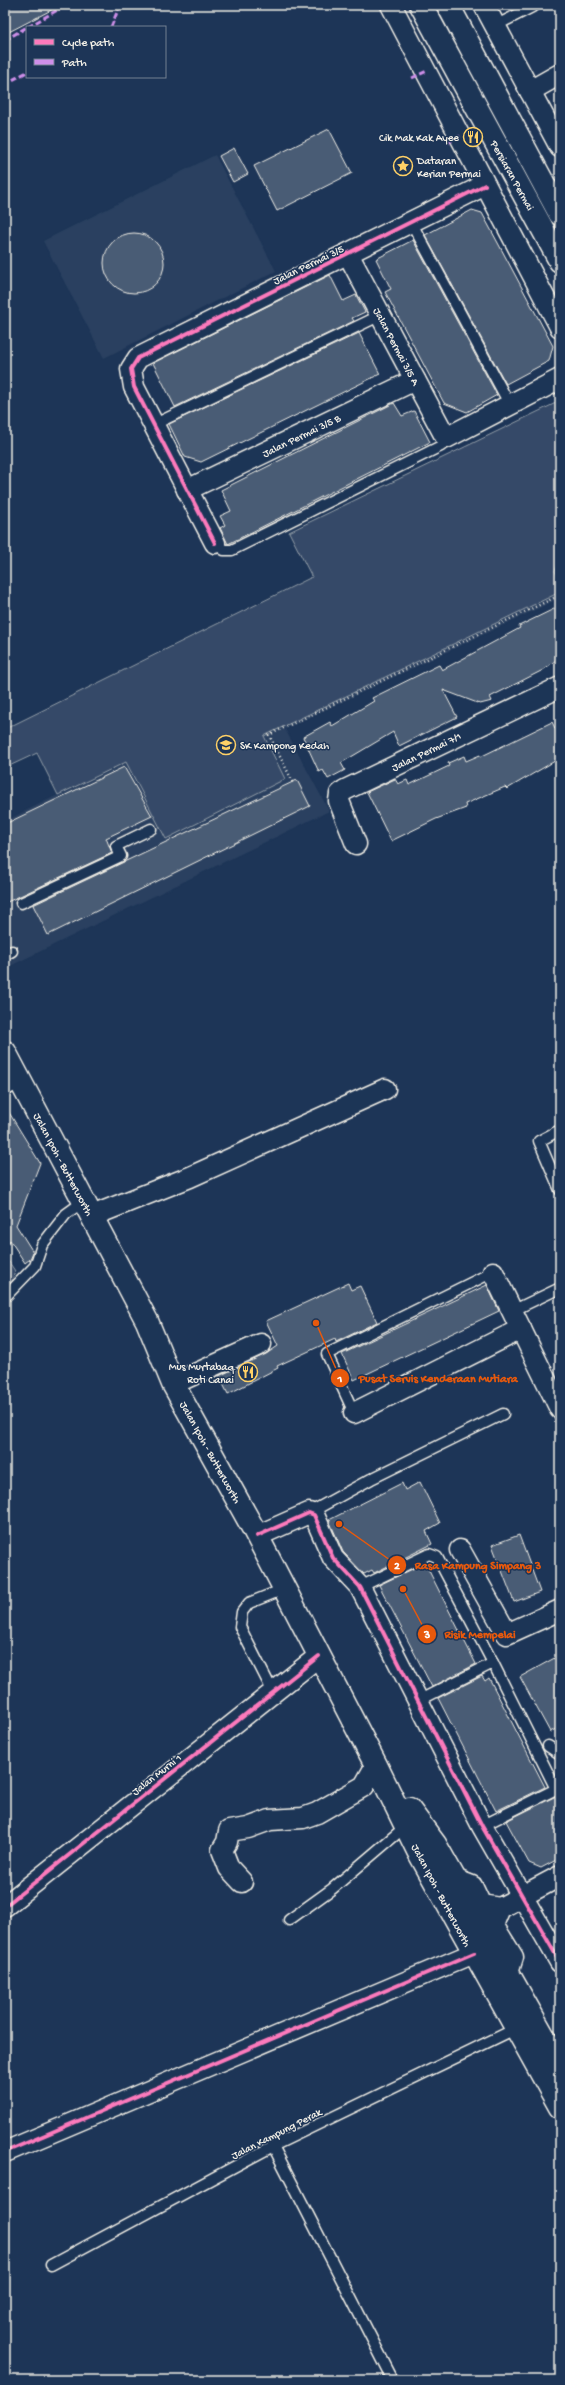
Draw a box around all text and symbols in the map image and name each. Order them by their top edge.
legend [26,26,166,78]
text: Cycle path [62,37,115,51]
text: Path [61,57,87,71]
restaurant icon: Cik Mak Kak Ayee [462,126,484,148]
place label: Cik Mak Kak Ayee [379,133,459,145]
street label: Persiaran Permai [487,138,535,213]
place icon: Dataran Kerian Permai [392,155,414,177]
place label: Dataran Kerian Permai [416,156,481,181]
street label: Jalan Permai 3/5 [272,243,346,288]
street label: Jalan Permai 3/5 A [370,306,421,388]
street label: Jalan Permai 3/5 B [261,413,343,461]
street label: Jalan Permai 7/1 [390,731,464,775]
school or university icon: SK Kampong Kedah [215,734,237,756]
place label: SK Kampong Kedah [240,741,329,753]
street label: Jalan Ipoh - Butterworth [30,1112,94,1218]
restaurant icon: Mus Murtabaq Roti Canai [237,1361,259,1383]
place label: Mus Murtabaq Roti Canai [169,1362,235,1387]
callout: Pusat Servis Kenderaan Mutiara [330,1366,525,1390]
text: 1 [337,1373,343,1387]
text: Pusat Servis Kenderaan Mutiara [357,1373,519,1387]
street label: Jalan Ipoh - Butterworth [176,1400,242,1506]
callout: Rasa Kampung Simpang 3 [387,1553,550,1577]
text: 2 [394,1560,400,1574]
text: Rasa Kampung Simpang 3 [414,1560,541,1574]
callout: Risik Mempelai [417,1622,524,1646]
text: 3 [423,1629,430,1643]
text: Risik Mempelai [443,1629,516,1643]
street label: Jalan Murni 1 [130,1752,184,1799]
street label: Jalan Ipoh - Butterworth [408,1843,472,1949]
street label: Jalan Kampung Perak [230,2106,325,2163]

